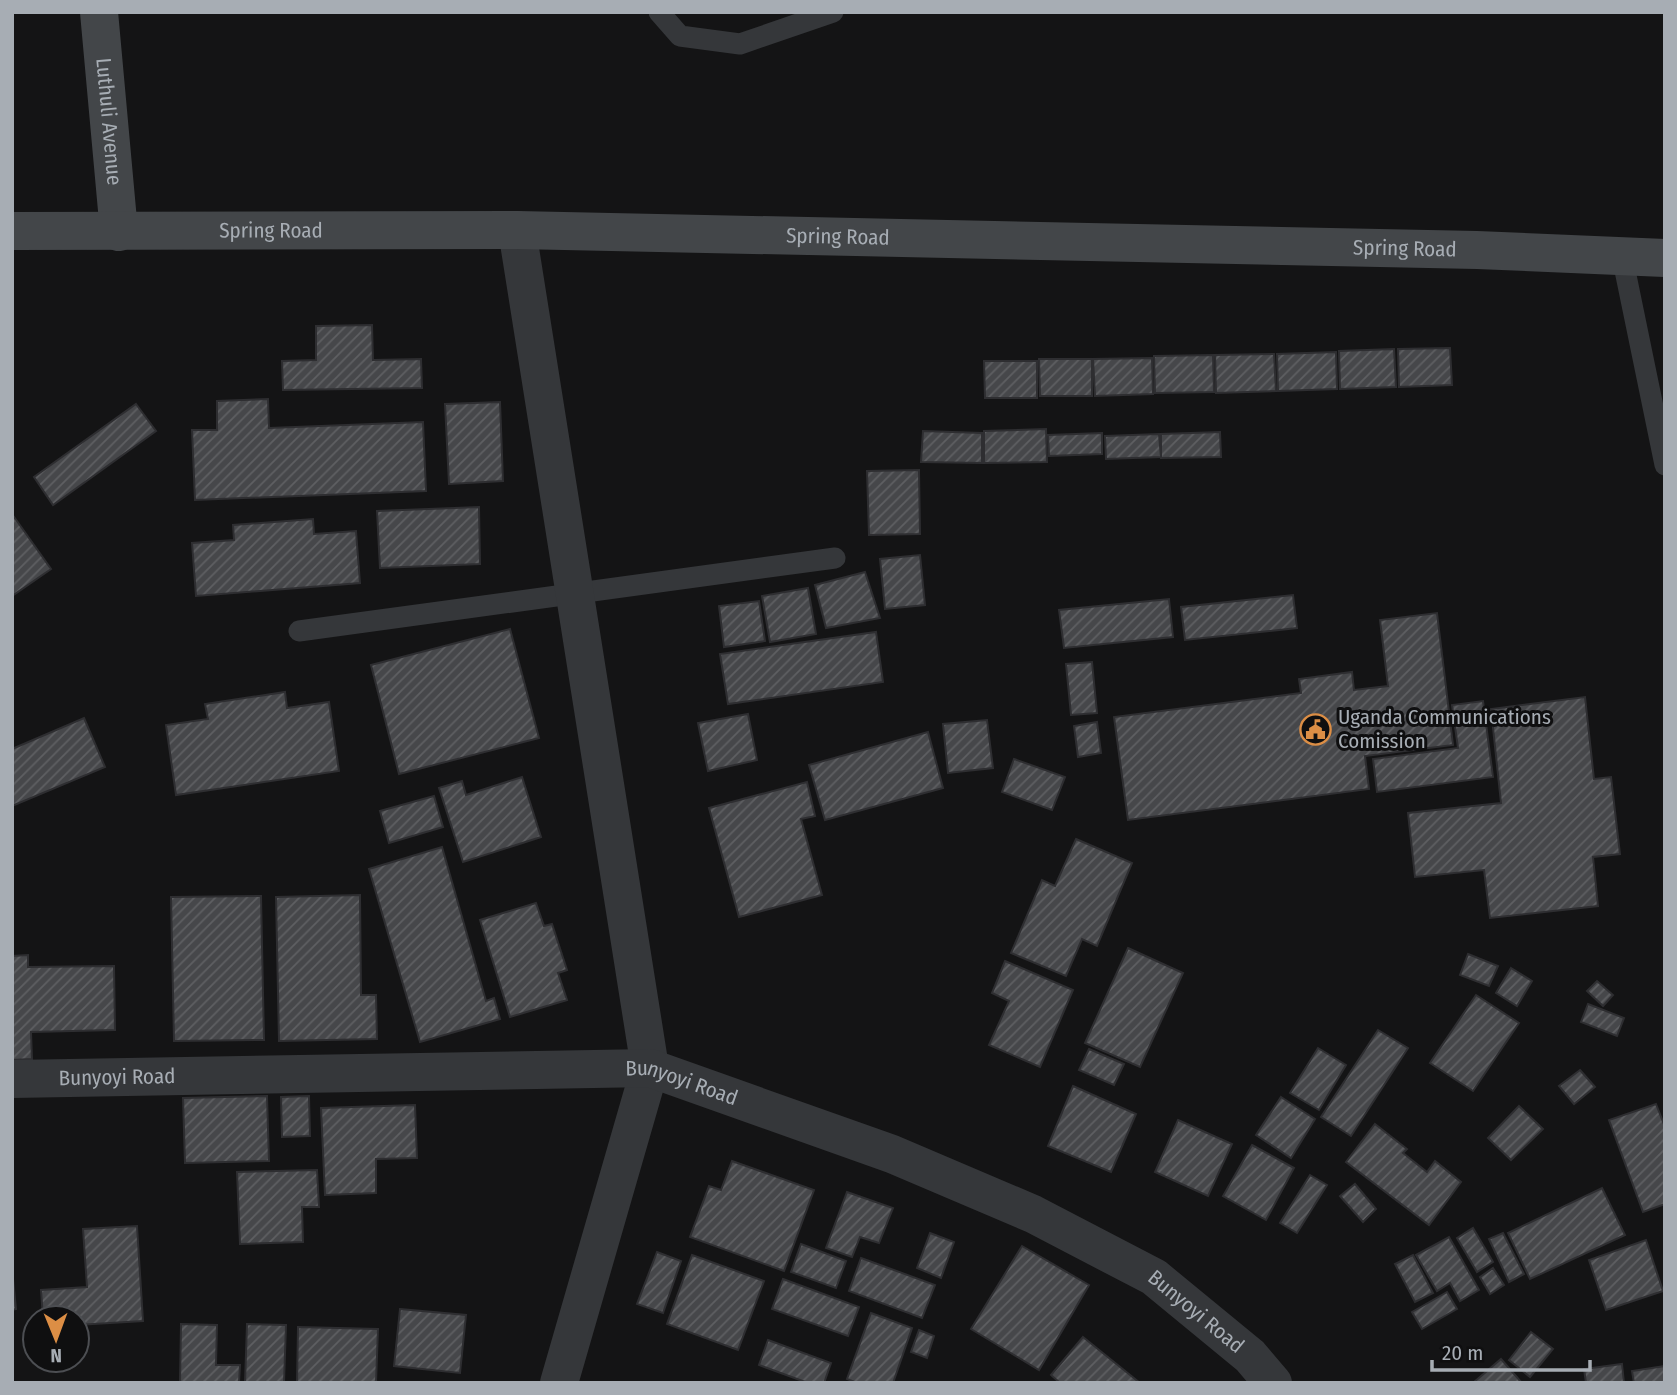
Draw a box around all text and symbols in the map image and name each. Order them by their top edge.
street label: Luthuli Avenue [90,57,128,186]
street label: Spring Road [219,217,323,244]
street label: Spring Road [786,223,890,251]
street label: Spring Road [1353,234,1457,263]
place label: Uganda Communications Comission [1338,704,1551,754]
public building icon: Uganda Communications Comission [1298,712,1332,746]
street label: Bunyoyi Road [625,1055,741,1111]
street label: Bunyoyi Road [58,1063,176,1091]
street label: Bunyoyi Road [1143,1264,1249,1359]
north arrow [21,1304,91,1374]
scale bar [1432,1328,1590,1372]
text: 20 m [1442,1340,1483,1366]
text: N [50,1344,62,1367]

